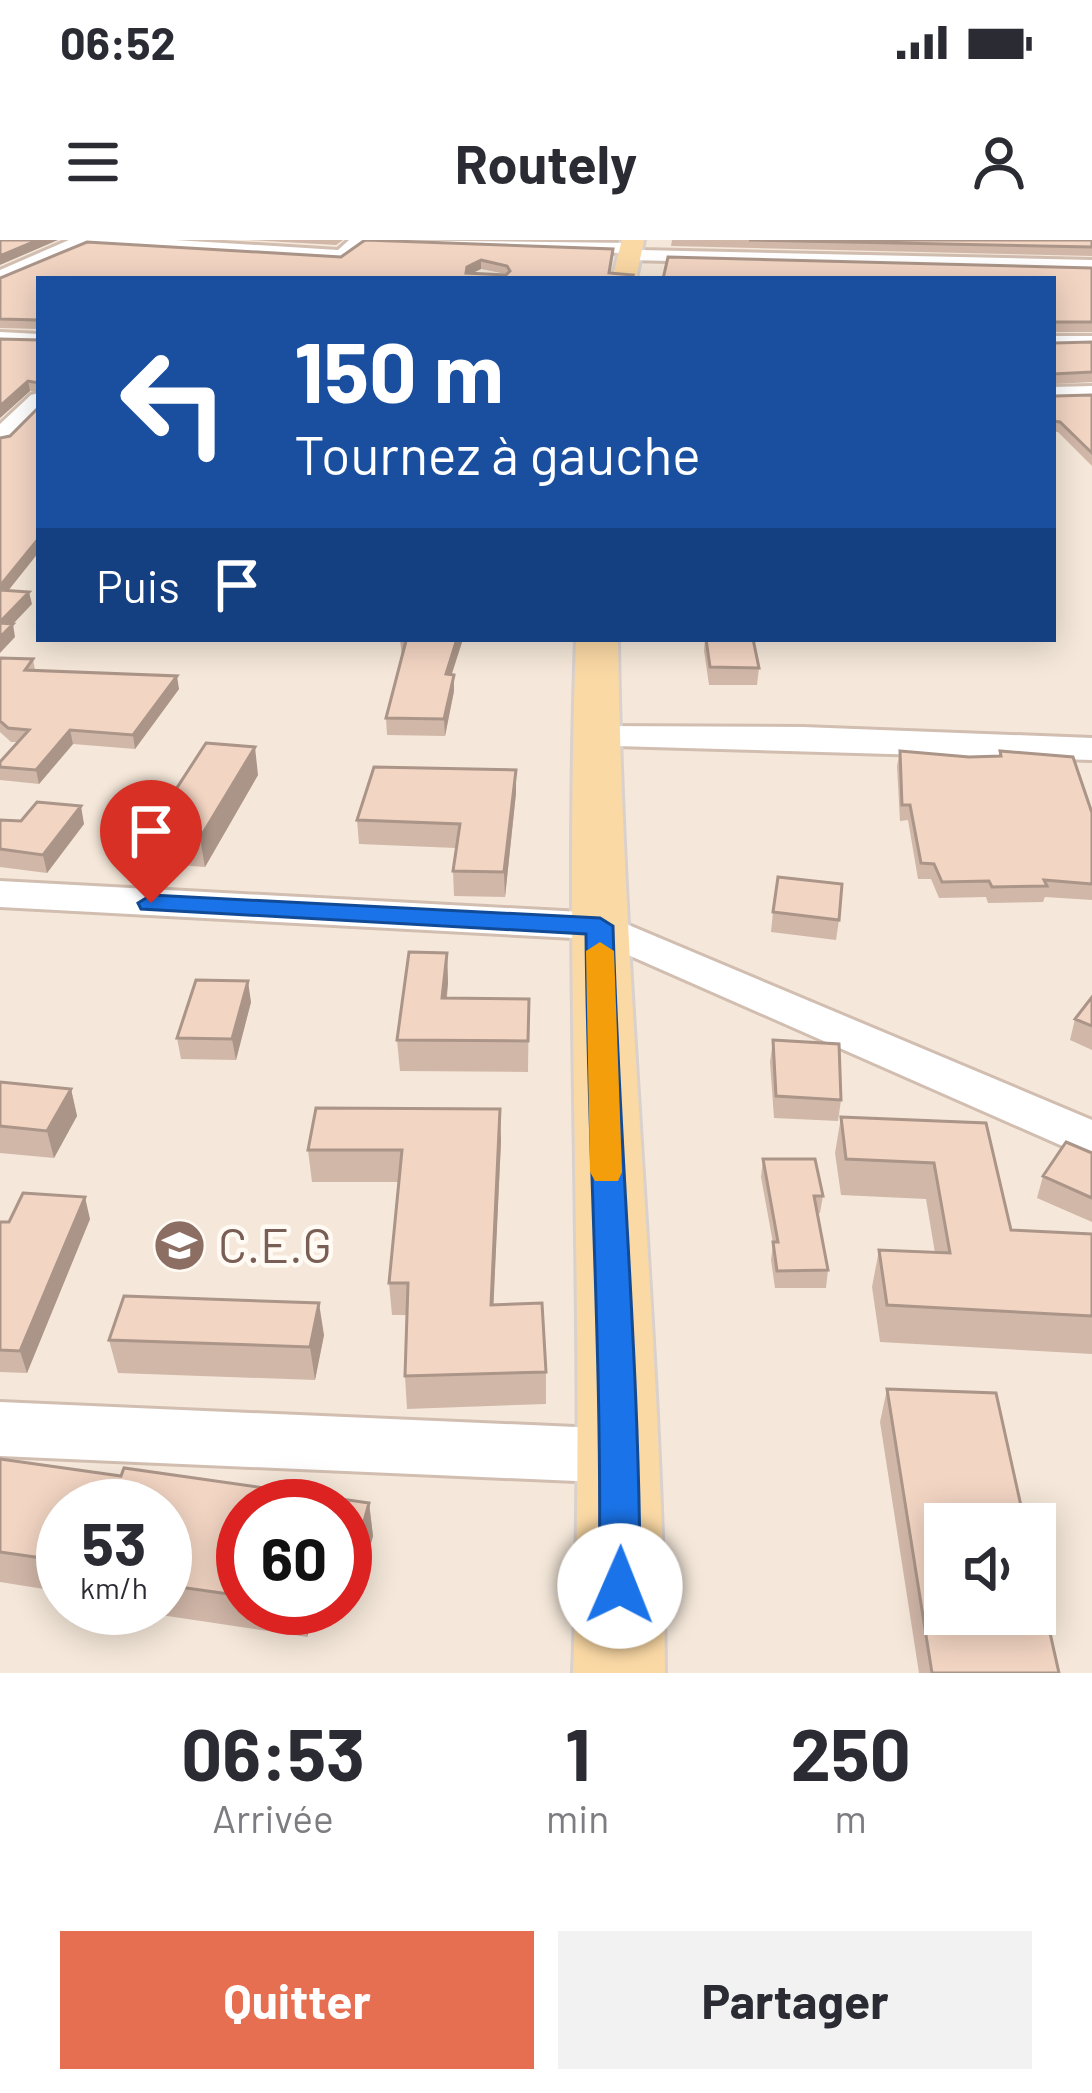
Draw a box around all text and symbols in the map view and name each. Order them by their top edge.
text: 06:52 [60,15,176,69]
icon: menu [60,129,126,195]
icon: person [966,129,1032,195]
text: Routely [455,130,637,195]
text: 150 m [294,319,504,420]
icon: left [96,324,252,480]
text: Tournez à gauche [294,421,701,486]
icon: arrive [204,552,270,618]
text: Puis [96,558,180,612]
pin [100,780,202,903]
icon: arrive [118,798,184,864]
place label: C.E.G [218,1215,332,1273]
school or university icon: C.E.G [151,1218,207,1274]
speed limit sign: 60 [216,1479,372,1635]
map controls [924,1503,1056,1635]
button: sound [924,1503,1056,1635]
text: 53 [82,1506,146,1578]
position arrow [557,1523,683,1649]
text: km/h [80,1569,148,1605]
text: 06:53 [181,1709,365,1795]
text: 1 [565,1709,590,1795]
text: 250 [791,1709,911,1795]
text: Arrivée [212,1794,334,1841]
text: min [546,1794,609,1841]
text: m [835,1794,867,1841]
button: Quitter [60,1931,534,2069]
button: Partager [558,1931,1032,2069]

